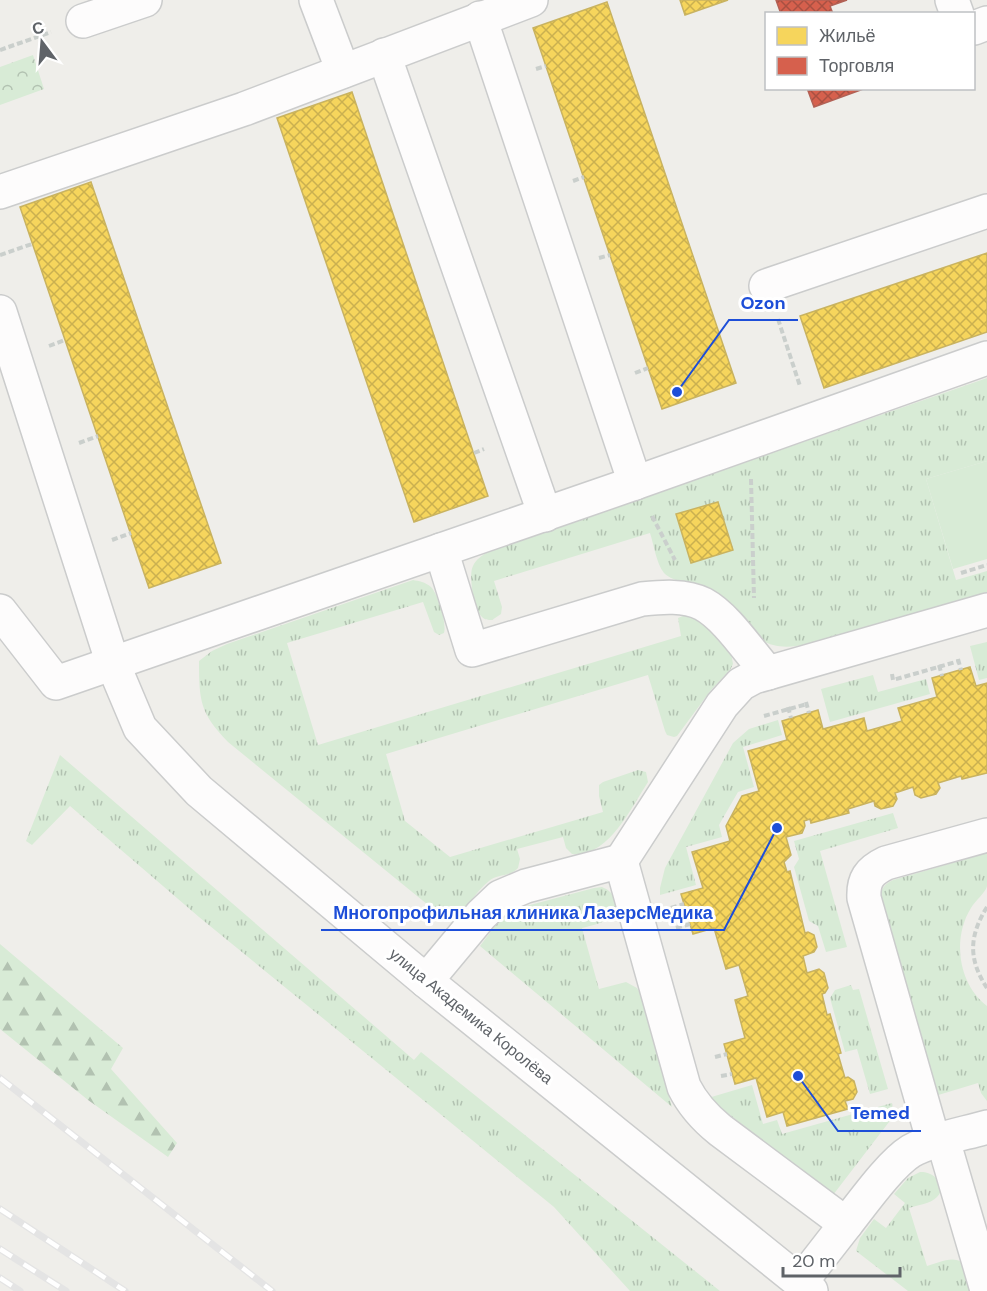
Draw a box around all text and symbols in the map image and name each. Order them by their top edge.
north arrow [12,12,72,72]
legend [765,12,975,90]
text: С [30,16,47,40]
text: Жильё [819,24,876,48]
text: Торговля [819,54,894,78]
callout: Ozon [729,284,798,320]
text: Ozon [740,291,786,315]
callout: Многопрофильная клиника ЛазерсМедика [321,894,724,930]
text: Многопрофильная клиника ЛазерсМедика [333,901,714,925]
street label: улица Академика Королёва [385,943,557,1089]
callout: Temed [838,1095,921,1131]
text: Temed [850,1101,910,1125]
scale bar [783,1240,900,1278]
text: 20 m [792,1249,835,1273]

